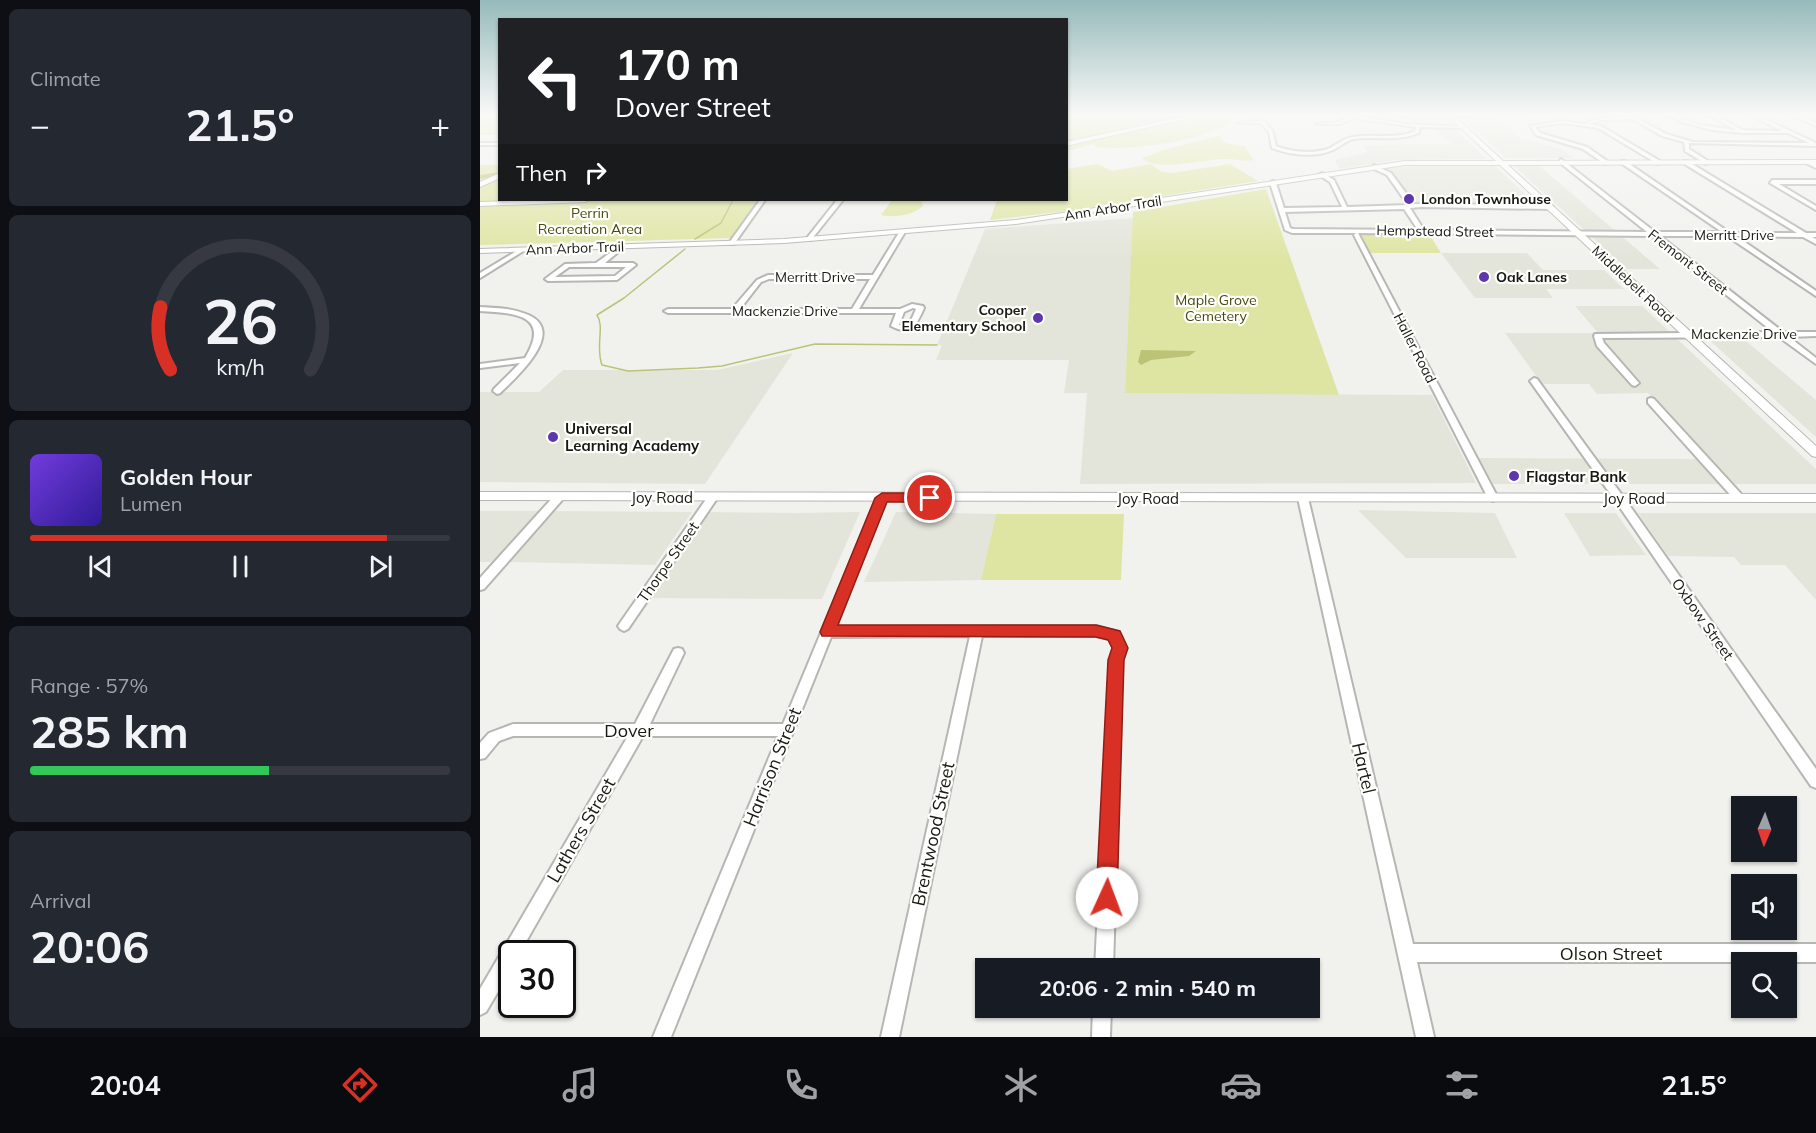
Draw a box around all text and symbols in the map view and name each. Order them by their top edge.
text: 170 m [615,38,740,91]
icon: left [516,42,594,120]
text: Climate [30,66,101,91]
text: Dover Street [615,90,771,124]
text: 21.5° [185,96,295,152]
text: − [30,104,50,145]
text: + [430,104,450,145]
icon: right [579,156,612,189]
text: Then [516,159,567,187]
place label: London Townhouse [1421,190,1551,208]
street label: Ann Arbor Trail [1063,191,1163,225]
marker: London Townhouse [1402,192,1416,206]
park label: Perrin Recreation Area [538,204,642,238]
street label: Hempstead Street [1376,221,1494,241]
street label: Fremont Street [1645,225,1731,299]
street label: Merritt Drive [1694,226,1774,244]
street label: Ann Arbor Trail [526,237,624,259]
street label: Middlebelt Road [1588,242,1678,326]
street label: Merritt Drive [775,268,855,286]
place label: Oak Lanes [1496,268,1567,286]
marker: Oak Lanes [1477,270,1491,284]
text: 26 [203,281,277,360]
park label: Maple Grove Cemetery [1175,291,1257,325]
place label: Cooper Elementary School [902,301,1026,335]
street label: Mackenzie Drive [732,302,838,320]
street label: Haller Road [1390,310,1440,386]
marker: Cooper Elementary School [1031,311,1045,325]
street label: Mackenzie Drive [1691,325,1797,343]
text: km/h [216,353,264,380]
place label: Universal Learning Academy [565,419,700,455]
marker: Universal Learning Academy [546,430,560,444]
text: Golden Hour [120,463,252,491]
place label: Flagstar Bank [1526,467,1627,486]
marker: Flagstar Bank [1507,469,1521,483]
pin [904,472,955,523]
icon: arrive [913,481,946,514]
street label: Joy Road [631,488,693,507]
street label: Joy Road [1117,489,1179,508]
street label: Joy Road [1603,489,1665,508]
text: Lumen [120,491,182,516]
street label: Thorpe Street [633,518,703,606]
icon: previous [84,550,117,583]
icon: pause [224,550,257,583]
icon: next [364,550,397,583]
street label: Oxbow Street [1668,574,1738,664]
text: Range · 57% [30,673,148,698]
text: 285 km [30,703,189,759]
street label: Harrison Street [738,704,806,830]
street label: Dover [604,719,654,742]
street label: Hartel [1347,740,1381,796]
street label: Brentwood Street [906,760,960,908]
street label: Lathers Street [542,774,620,886]
north arrow [1731,796,1797,862]
map controls [1731,796,1797,1018]
position arrow [1075,866,1139,930]
button: sound [1731,874,1797,940]
text: Arrival [30,888,91,913]
text: 20:06 [30,918,149,974]
speed limit sign: 30 [498,940,576,1018]
street label: Olson Street [1560,942,1662,965]
button: search [1731,952,1797,1018]
text: 20:06 · 2 min · 540 m [1039,974,1256,1002]
icon: directions [339,1064,381,1106]
icon: music [559,1064,601,1106]
icon: phone [780,1064,822,1106]
icon: climate [1000,1064,1042,1106]
icon: car [1220,1064,1262,1106]
icon: filters [1441,1064,1483,1106]
text: 20:04 [89,1068,161,1102]
text: 21.5° [1661,1068,1727,1102]

